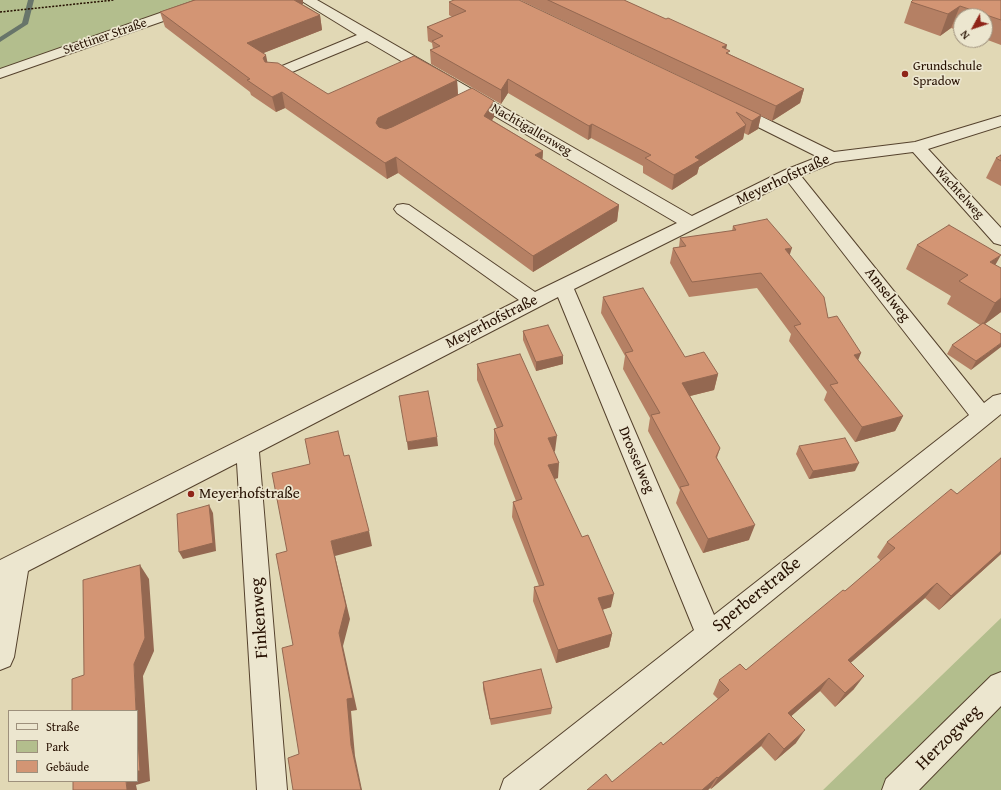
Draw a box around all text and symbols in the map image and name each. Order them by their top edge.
north arrow [953,8,993,48]
street label: Stettiner Straße [61,15,149,59]
text: N [956,27,973,43]
place label: Grundschule Spradow [913,59,982,90]
marker: Grundschule Spradow [900,69,910,79]
street label: Nachtigallenweg [488,101,574,159]
street label: Meyerhofstraße [734,151,832,209]
street label: Wachtelweg [931,164,987,222]
street label: Amselweg [860,264,914,326]
street label: Meyerhofstraße [443,291,541,353]
street label: Drosselweg [614,424,658,496]
place label: Meyerhofstraße [199,485,300,503]
marker: Meyerhofstraße [186,489,196,499]
street label: Sperberstraße [708,553,806,637]
street label: Finkenweg [246,577,274,659]
street label: Herzogweg [912,701,986,775]
legend [8,710,138,782]
text: Straße [46,718,79,735]
text: Park [46,738,69,755]
text: Gebäude [46,758,89,775]

